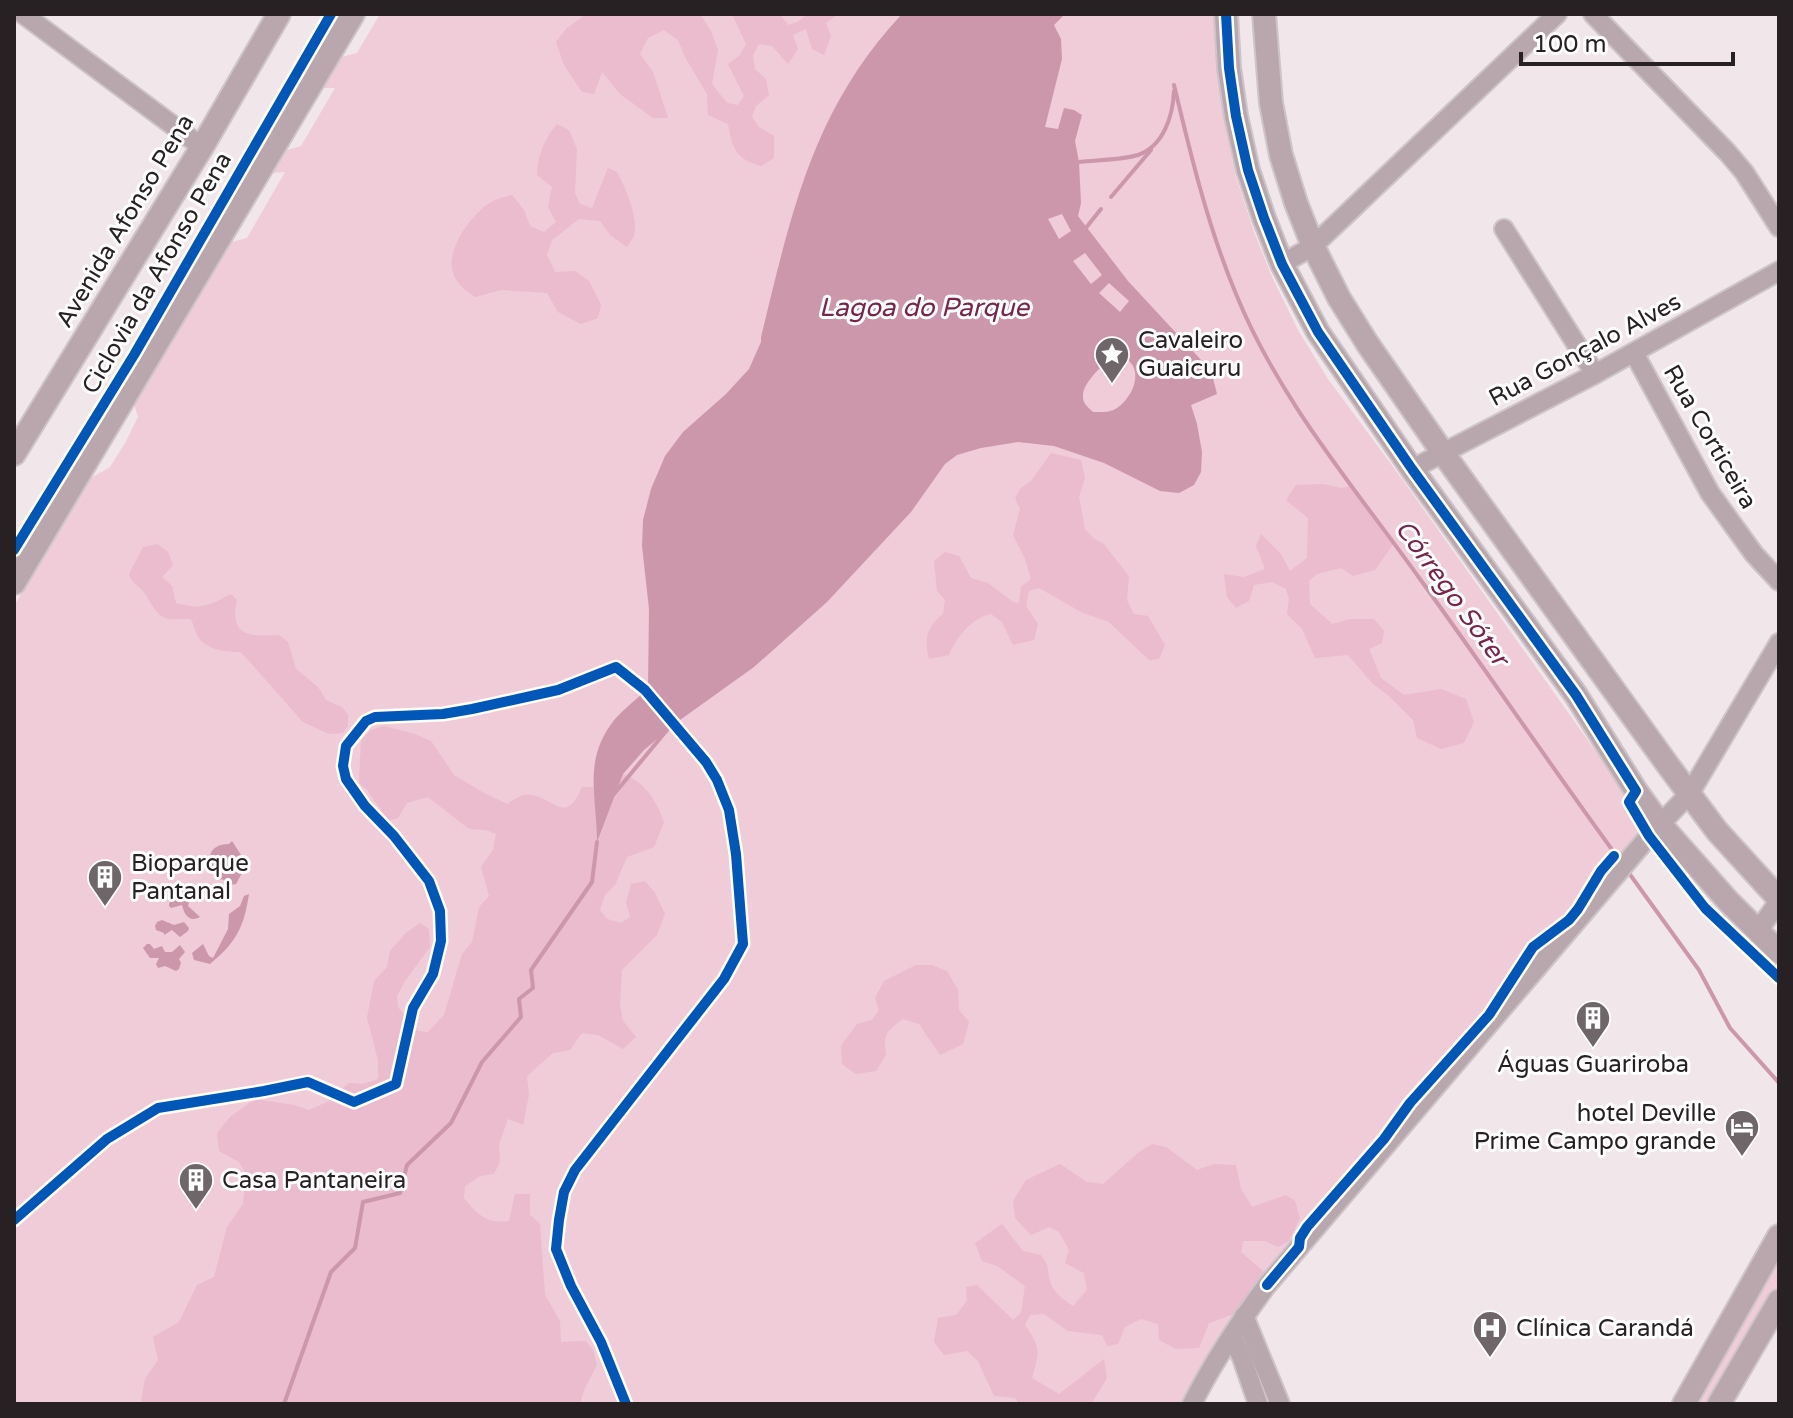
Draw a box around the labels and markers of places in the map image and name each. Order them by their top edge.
place label: Cavaleiro Guaicuru [1138,326,1243,383]
place icon: Cavaleiro Guaicuru [1093,335,1131,385]
place label: Bioparque Pantanal [131,849,249,906]
building icon: Bioparque Pantanal [86,858,124,908]
building icon: Águas Guariroba [1574,999,1612,1049]
place label: Águas Guariroba [1497,1049,1689,1079]
place label: hotel Deville Prime Campo grande [1474,1099,1716,1156]
hotel icon: hotel Deville Prime Campo grande [1723,1108,1761,1158]
building icon: Casa Pantaneira [177,1161,215,1211]
place label: Casa Pantaneira [222,1166,406,1195]
hospital icon: Clínica Carandá [1471,1309,1509,1359]
place label: Clínica Carandá [1516,1314,1694,1343]

